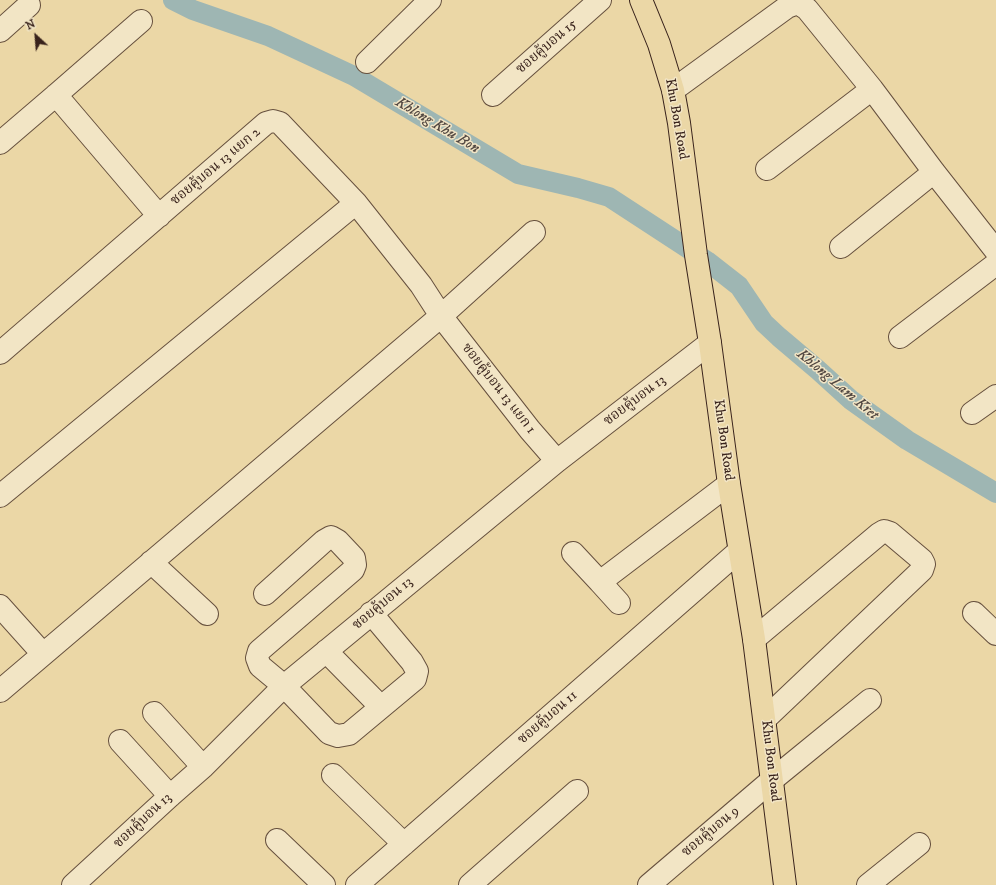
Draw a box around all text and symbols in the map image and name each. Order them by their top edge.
north arrow [16,16,56,56]
street label: ซอยคู้บอน 15 [513,16,581,78]
text: N [24,17,38,33]
street label: Khu Bon Road [661,77,691,161]
water label: Khlong Khu Bon [392,94,482,158]
street label: ซอยคู้บอน 13 แยก 2 [168,124,264,210]
street label: ซอยคู้บอน 13 แยก 1 [457,340,539,438]
water label: Khlong Lam Kret [792,346,882,424]
street label: ซอยคู้บอน 13 [601,372,669,430]
street label: Khu Bon Road [709,398,737,482]
street label: ซอยคู้บอน 13 [349,574,417,634]
street label: ซอยคู้บอน 11 [515,688,581,748]
street label: Khu Bon Road [757,719,783,803]
street label: ซอยคู้บอน 13 [110,790,176,852]
street label: ซอยคู้บอน 9 [679,803,743,861]

